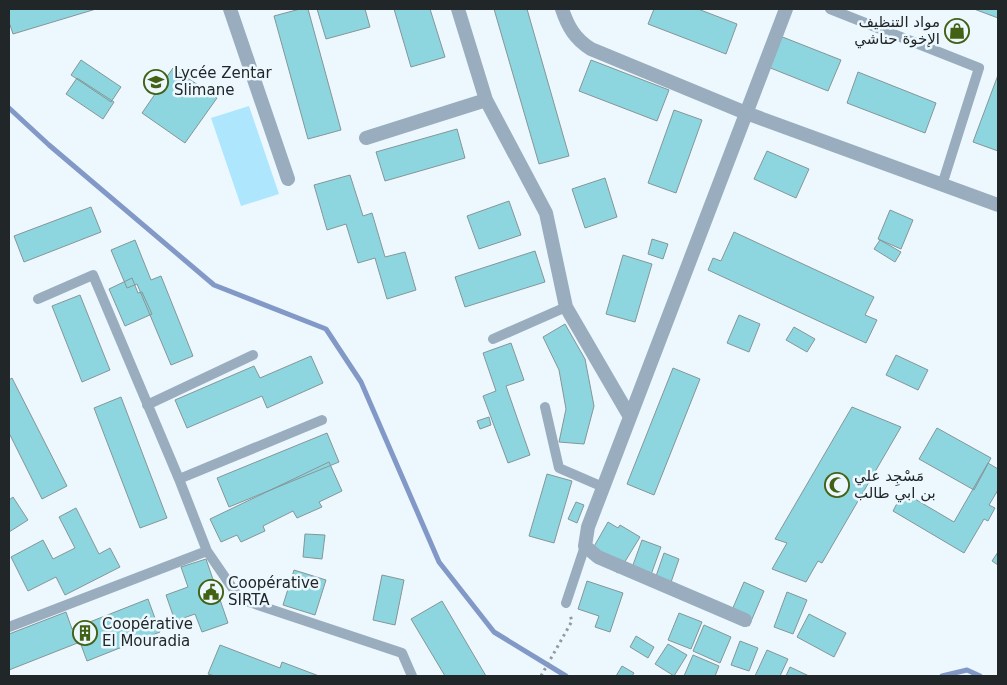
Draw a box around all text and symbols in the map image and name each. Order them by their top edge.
place label: مواد التنظيف الإخوة حناشي [854,13,940,49]
shop icon: مواد التنظيف الإخوة حناشي [944,18,970,44]
place label: Lycée Zentar Slimane [174,64,272,99]
school or university icon: Lycée Zentar Slimane [143,69,169,95]
place label: مَسْجِد علي بن ابي طالب [854,467,936,503]
mosque icon: مَسْجِد علي بن ابي طالب [824,472,850,498]
place label: Coopérative SIRTA [228,574,319,609]
public building icon: Coopérative SIRTA [198,579,224,605]
place label: Coopérative El Mouradia [102,615,193,650]
building icon: Coopérative El Mouradia [72,620,98,646]

